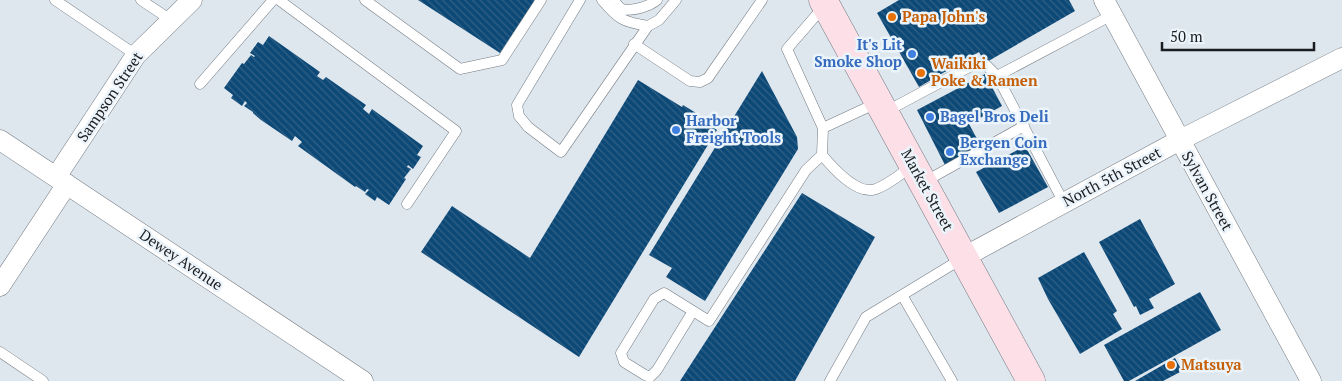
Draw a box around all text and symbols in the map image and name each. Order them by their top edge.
place label: Papa John's [902,6,985,26]
marker: Papa John's [886,11,898,23]
scale bar [1162,20,1314,52]
text: 50 m [1170,26,1203,46]
place label: It's Lit Smoke Shop [814,34,902,71]
street label: Sampson Street [72,47,147,145]
marker: It's Lit Smoke Shop [906,48,918,60]
place label: Waikiki Poke & Ramen [931,53,1038,90]
marker: Waikiki Poke & Ramen [915,67,927,79]
place label: Bagel Bros Deli [940,106,1049,126]
place label: Harbor Freight Tools [686,110,781,147]
marker: Bagel Bros Deli [924,111,936,123]
marker: Harbor Freight Tools [670,124,682,136]
place label: Bergen Coin Exchange [960,132,1048,169]
street label: North 5th Street [1059,141,1165,211]
street label: Market Street [897,145,959,234]
marker: Bergen Coin Exchange [944,146,956,158]
street label: Sylvan Street [1178,147,1238,234]
street label: Dewey Avenue [136,224,227,294]
place label: Matsuya [1181,354,1242,374]
marker: Matsuya [1165,359,1177,371]

